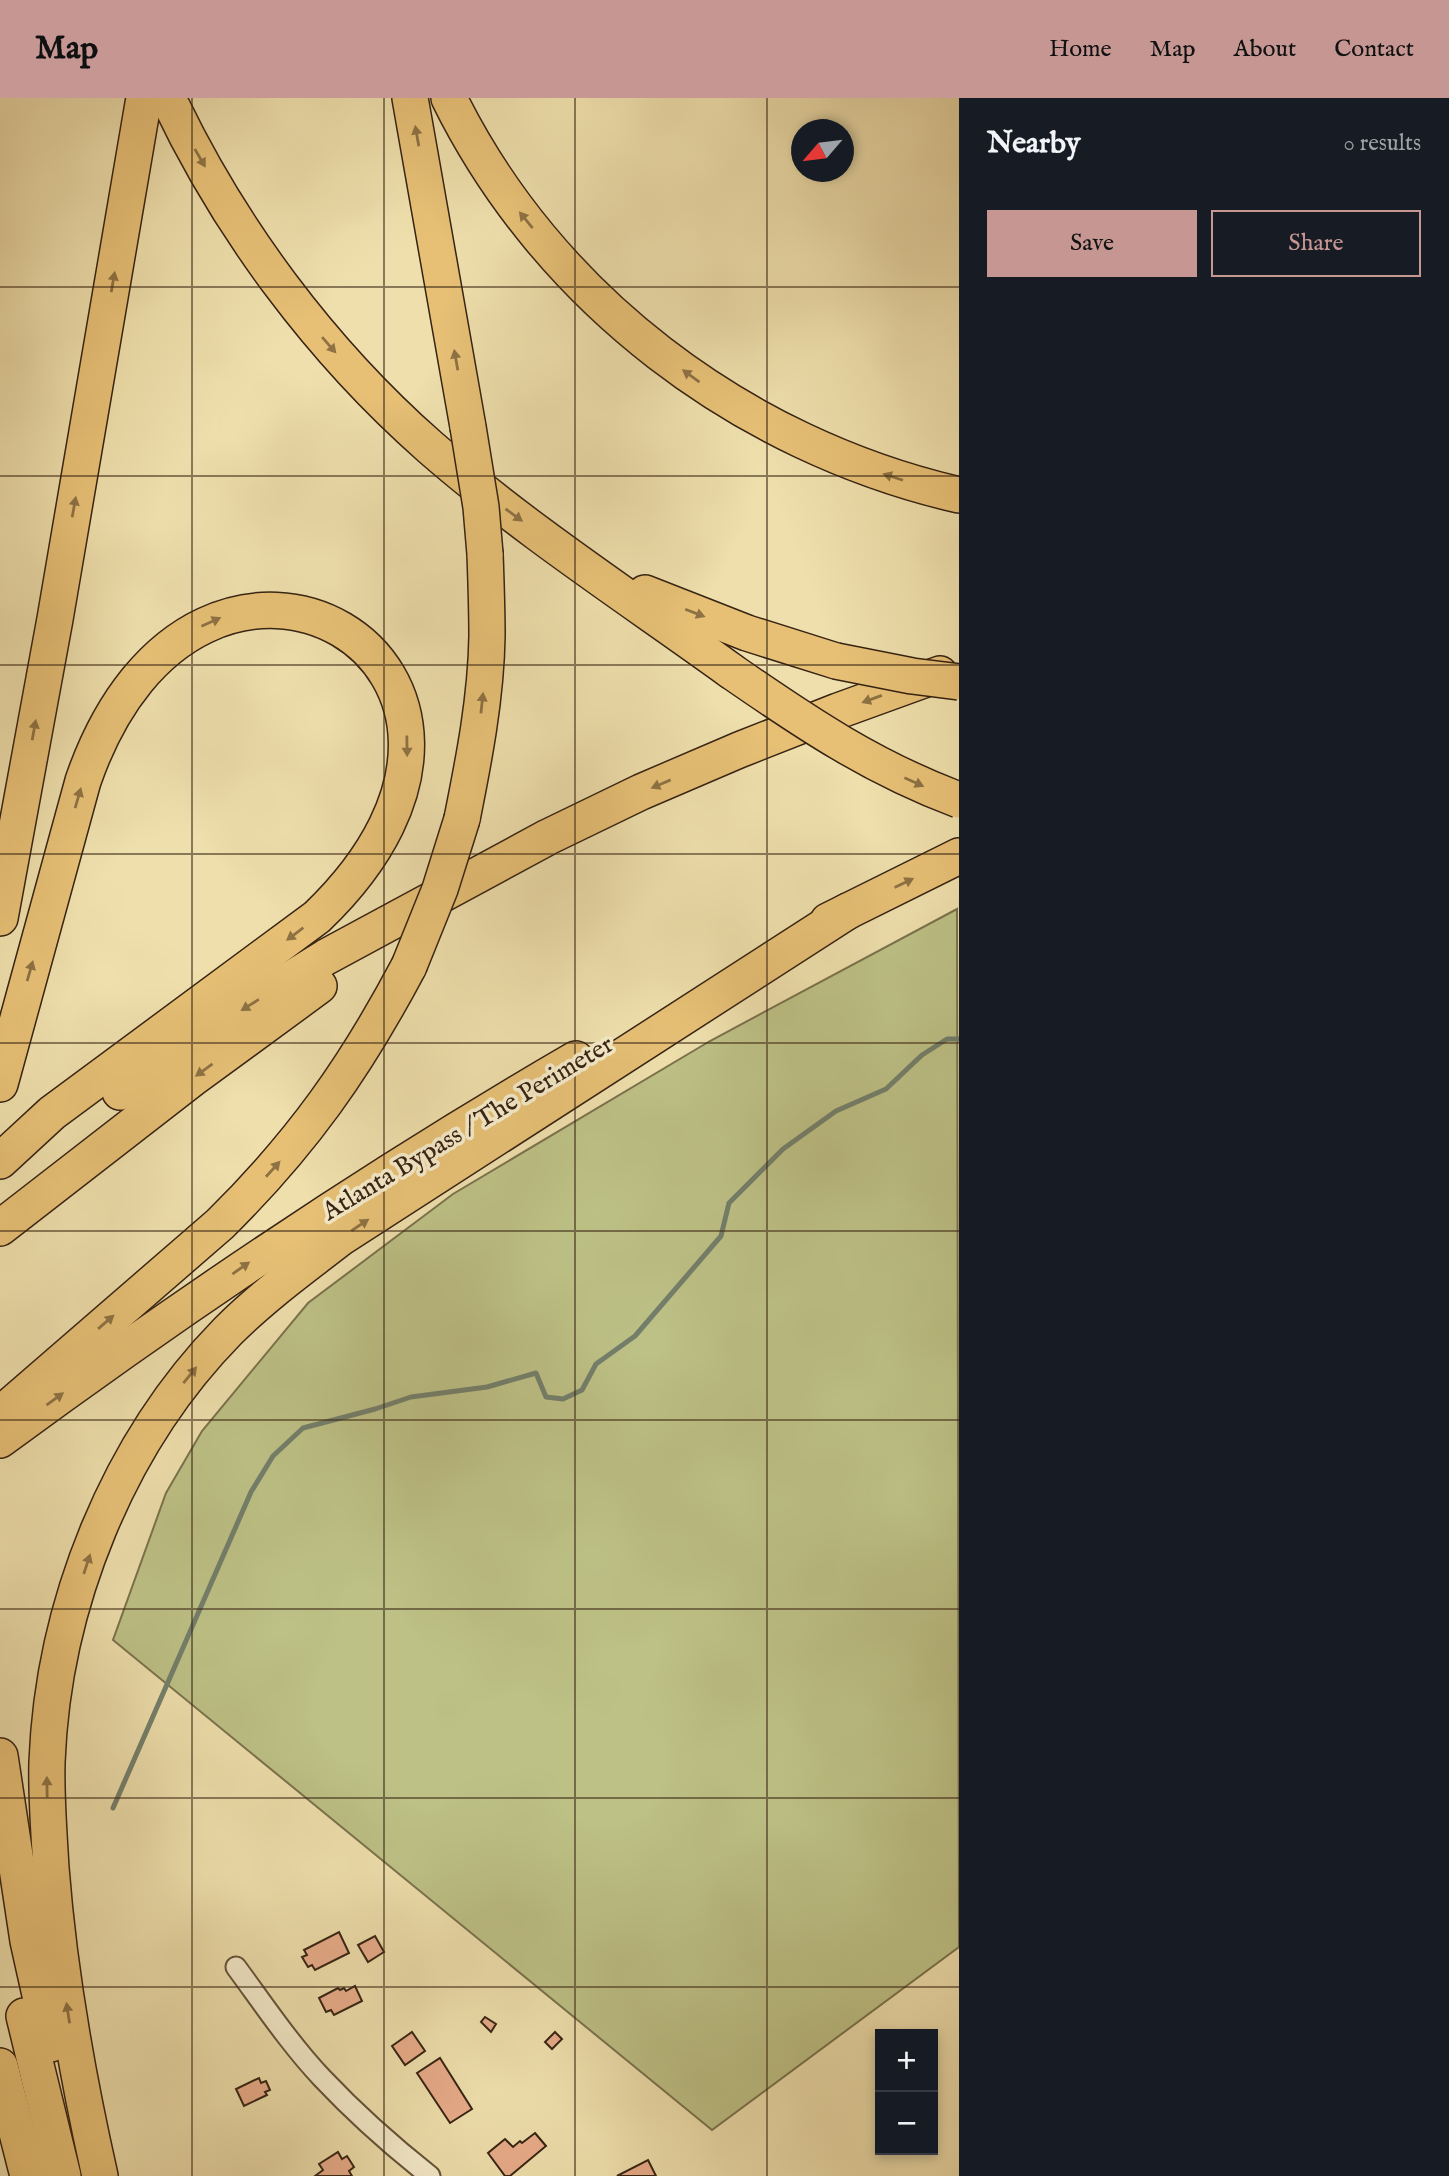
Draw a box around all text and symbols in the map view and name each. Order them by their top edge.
text: Map [35,28,98,70]
text: Home [1049,34,1112,65]
text: Map [1150,34,1196,65]
text: About [1234,34,1296,65]
text: Contact [1334,34,1414,65]
north arrow [791,119,854,182]
one-way arrow [411,125,422,147]
text: Nearby [987,125,1080,163]
text: 0 results [1343,129,1421,158]
one-way arrow [194,149,206,168]
button: Save [987,210,1197,277]
button: Share [1211,210,1421,277]
one-way arrow [519,211,534,228]
one-way arrow [108,271,119,293]
one-way arrow [321,336,337,354]
one-way arrow [450,349,461,371]
one-way arrow [681,369,700,383]
one-way arrow [883,471,904,482]
one-way arrow [69,495,80,517]
one-way arrow [505,508,523,522]
one-way arrow [685,607,706,618]
one-way arrow [201,616,221,628]
one-way arrow [476,692,487,714]
one-way arrow [861,694,882,705]
one-way arrow [29,719,40,741]
one-way arrow [401,735,413,757]
one-way arrow [904,777,925,788]
one-way arrow [650,778,671,789]
one-way arrow [74,787,84,808]
one-way arrow [894,878,914,889]
one-way arrow [285,927,304,941]
one-way arrow [26,960,36,981]
one-way arrow [240,998,259,1011]
street label: Atlanta Bypass / The Perimeter [315,1028,620,1229]
one-way arrow [195,1063,213,1077]
one-way arrow [265,1161,281,1178]
one-way arrow [350,1219,369,1232]
one-way arrow [232,1261,250,1275]
one-way arrow [97,1314,115,1330]
one-way arrow [182,1367,197,1384]
one-way arrow [46,1393,64,1407]
one-way arrow [82,1553,93,1574]
one-way arrow [42,1775,53,1797]
one-way arrow [62,2002,73,2024]
map controls [875,2029,938,2155]
button: + [875,2029,938,2092]
button: − [875,2092,938,2155]

